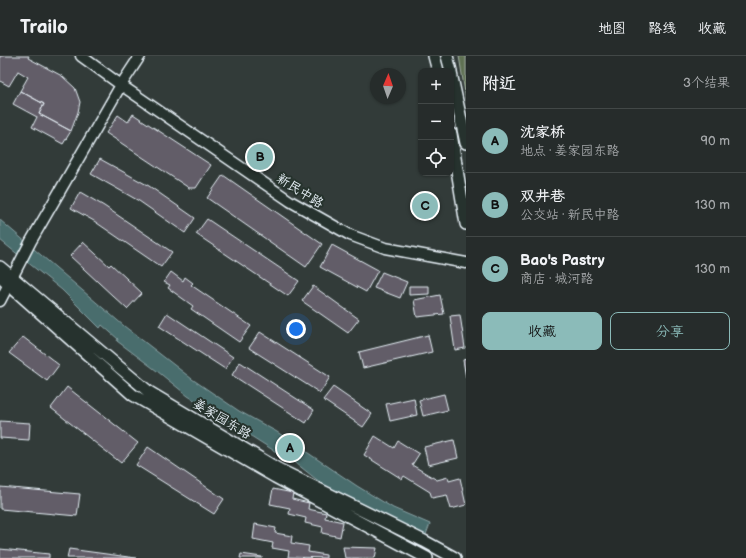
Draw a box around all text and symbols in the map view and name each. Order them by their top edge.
text: Trailo [20,16,68,39]
text: 地图 [598,20,626,37]
text: 路线 [648,20,676,37]
text: 收藏 [698,20,726,37]
north arrow [370,68,406,104]
map controls [418,68,454,176]
button: + [418,68,454,104]
text: 附近 [482,74,516,94]
text: 3个结果 [683,75,730,91]
button: − [418,104,454,140]
text: 沈家桥 [520,123,565,142]
text: A [491,133,499,149]
text: 90 m [701,133,730,149]
button: locate [418,140,454,176]
pin: B [247,142,273,172]
text: 地点 · 姜家园东路 [520,143,619,159]
street label: 新民中路 [274,170,326,212]
text: 双井巷 [520,187,565,206]
pin: C [412,191,438,221]
text: B [490,197,500,213]
text: 130 m [695,197,730,213]
text: 公交站 · 新民中路 [520,207,619,223]
text: Bao's Pastry [520,251,605,270]
text: C [490,261,500,277]
text: 130 m [695,261,730,277]
text: 商店 · 城河路 [520,271,593,287]
button: 收藏 [482,312,602,350]
button: 分享 [610,312,730,350]
your location [286,319,306,339]
street label: 姜家园东路 [190,395,254,443]
pin: A [277,433,303,463]

